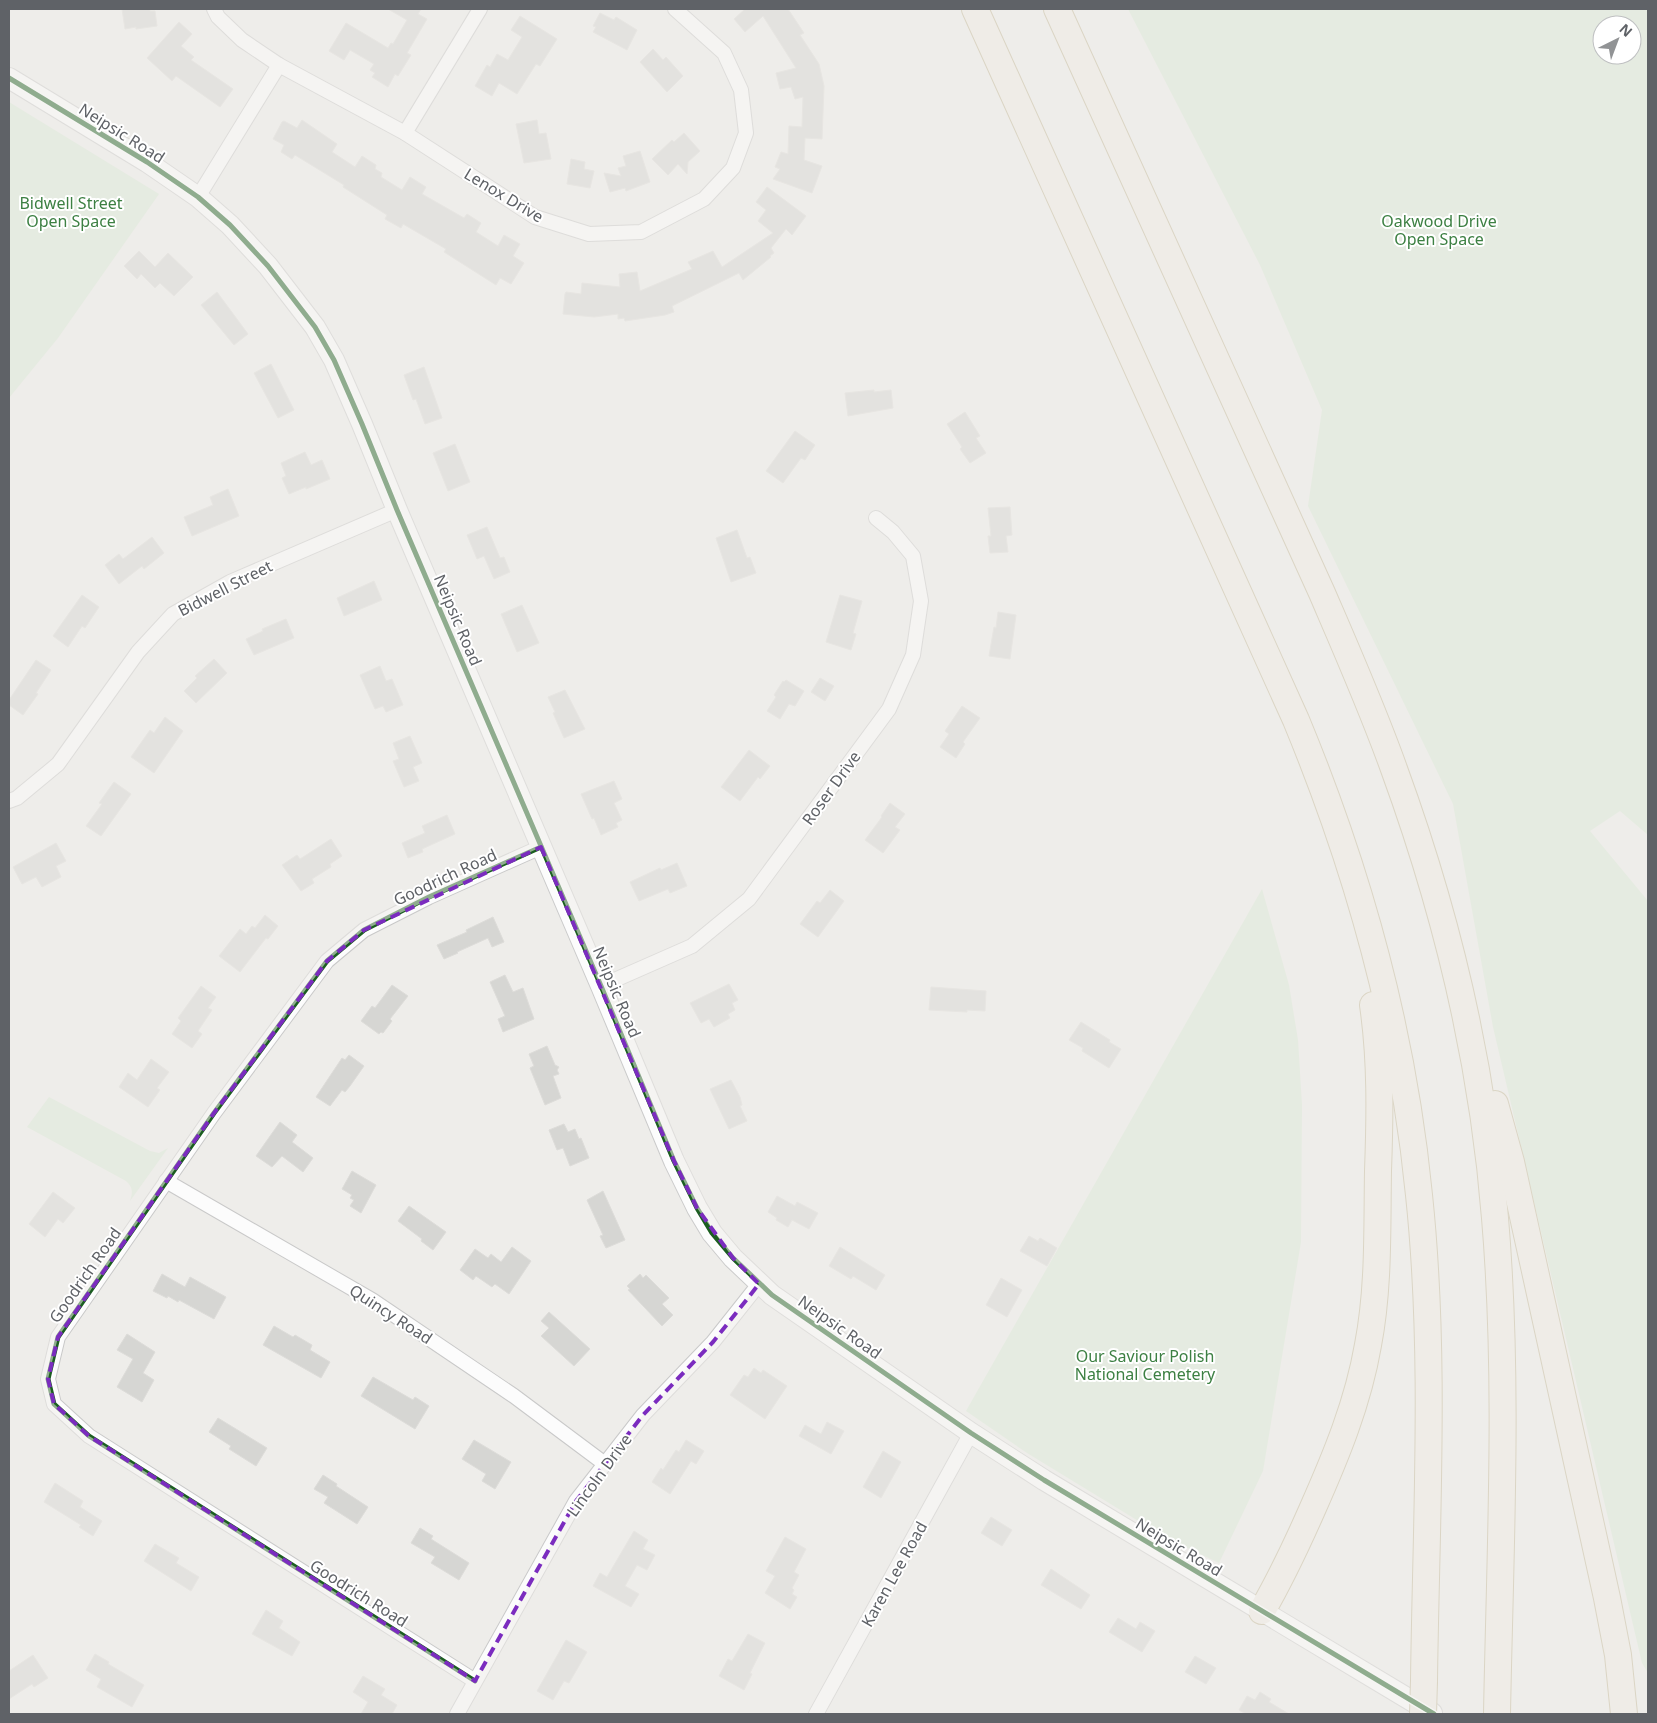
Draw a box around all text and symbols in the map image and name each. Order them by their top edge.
north arrow [1592,15,1642,65]
text: N [1615,19,1637,41]
street label: Neipsic Road [75,98,169,168]
street label: Lenox Drive [460,163,548,227]
park label: Bidwell Street Open Space [19,192,123,232]
park label: Oakwood Drive Open Space [1381,210,1497,250]
street label: Bidwell Street [174,555,276,621]
street label: Neipsic Road [429,571,487,669]
street label: Roser Drive [797,746,865,830]
street label: Goodrich Road [390,843,500,911]
street label: Neipsic Road [588,943,646,1041]
street label: Goodrich Road [44,1223,126,1327]
street label: Quincy Road [345,1279,437,1349]
street label: Neipsic Road [794,1290,886,1364]
park label: Our Saviour Polish National Cemetery [1075,1345,1216,1385]
street label: Lincoln Drive [561,1429,637,1521]
street label: Neipsic Road [1132,1513,1226,1581]
street label: Karen Lee Road [856,1517,932,1631]
street label: Goodrich Road [306,1554,412,1632]

